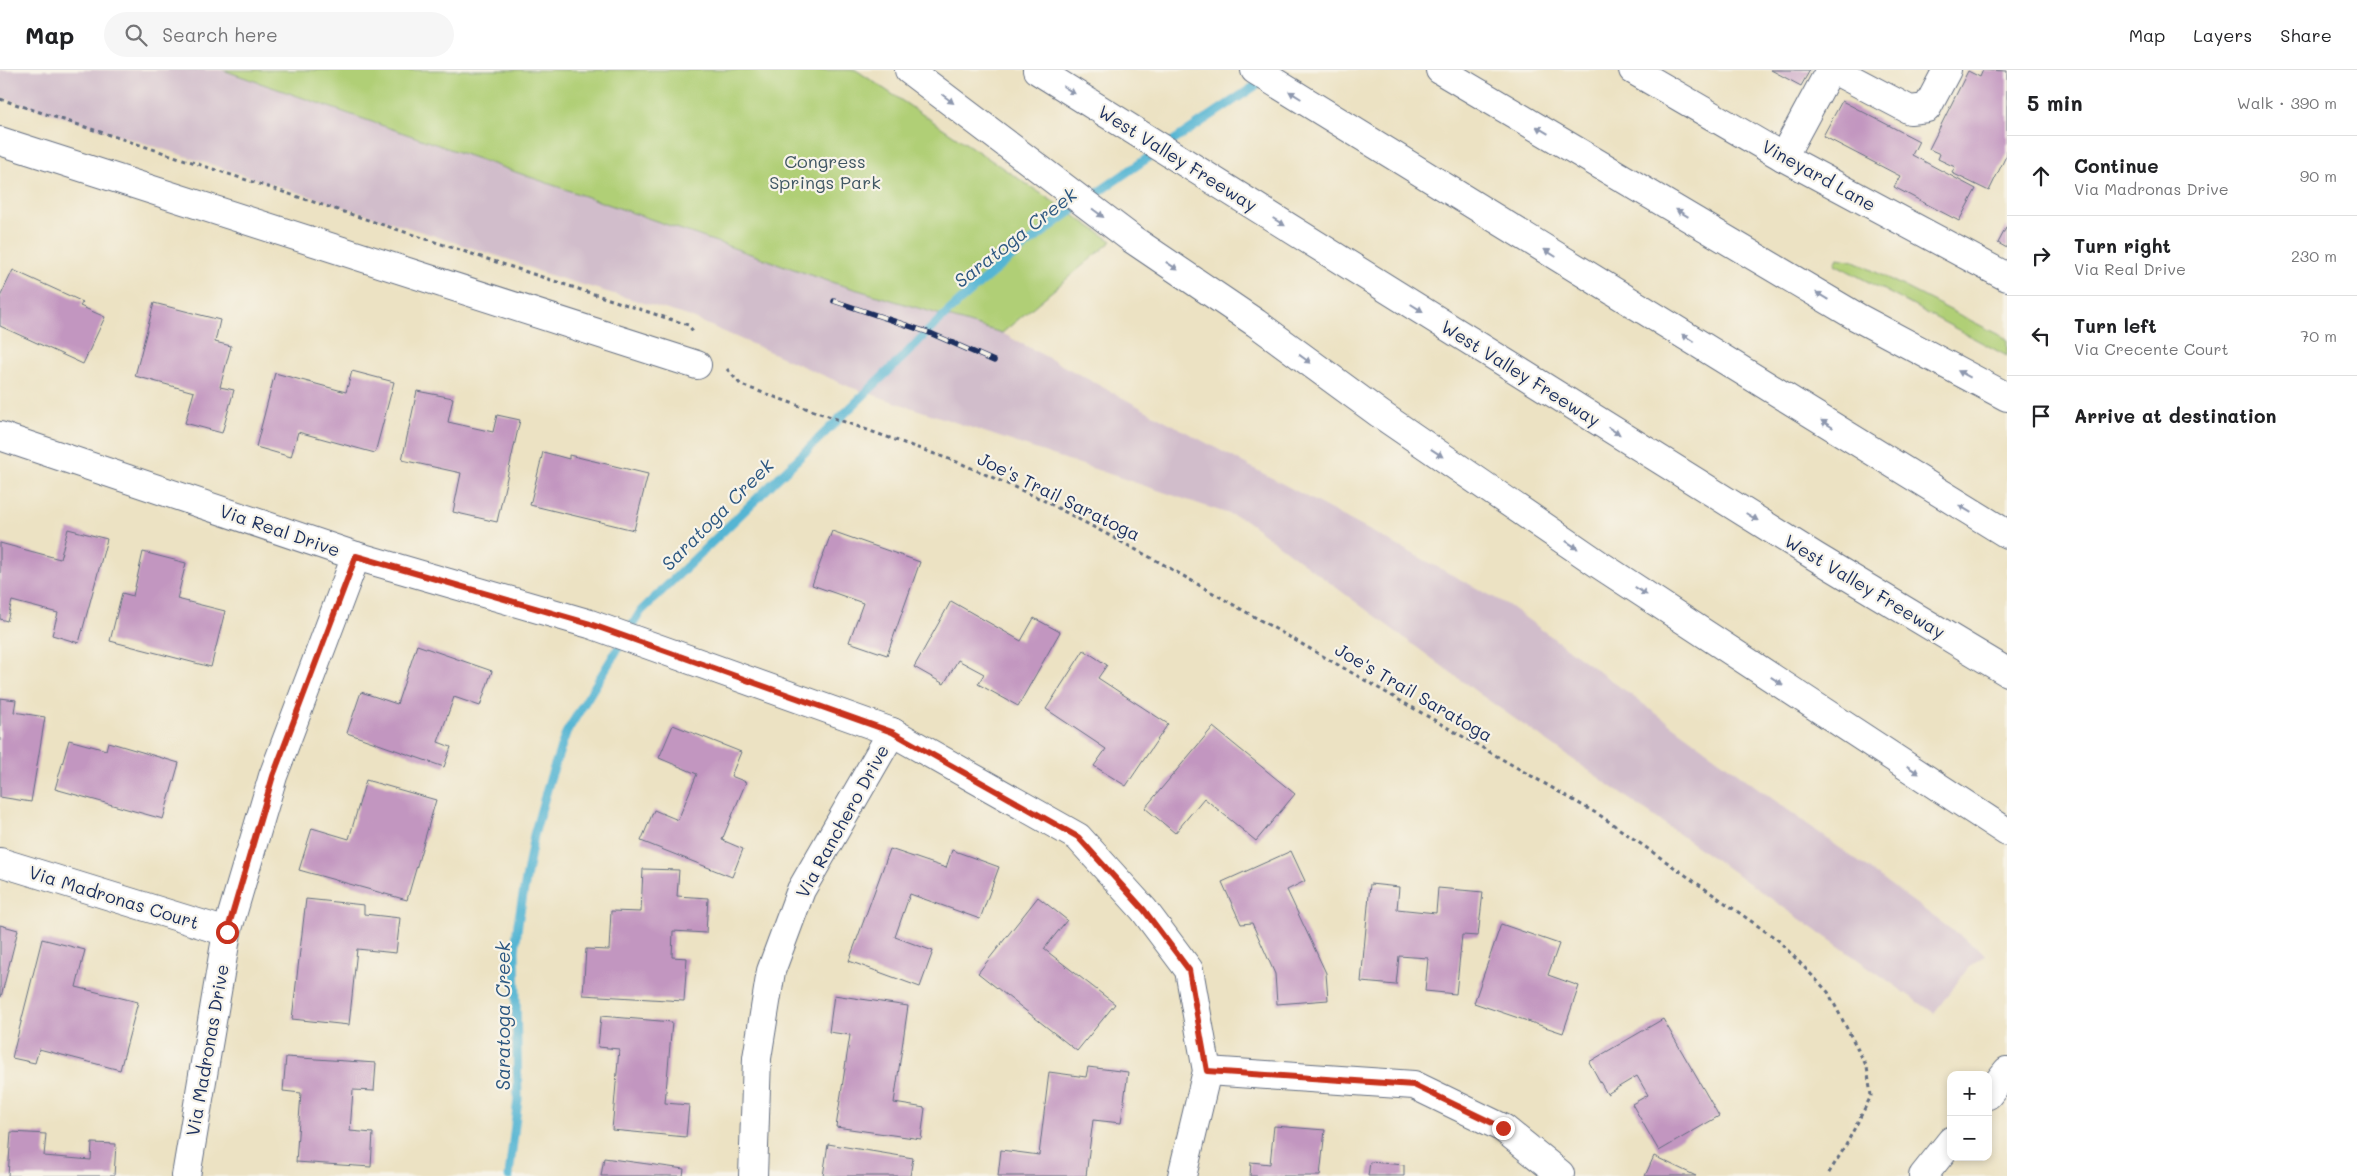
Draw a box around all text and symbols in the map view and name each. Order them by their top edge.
search box [104,12,454,57]
text: Map [25,19,74,50]
icon: search [122,21,150,49]
text: Search here [162,22,278,47]
text: Map [2129,23,2165,47]
text: Layers [2193,23,2252,47]
text: Share [2280,23,2332,47]
one-way arrow [1063,85,1076,95]
text: 5 min [2027,89,2083,116]
one-way arrow [1288,90,1301,99]
text: Walk · 390 m [2237,92,2337,113]
one-way arrow [941,94,955,104]
street label: West Valley Freeway [1094,99,1262,217]
one-way arrow [1535,126,1548,135]
street label: Vineyard Lane [1758,134,1880,216]
park label: Congress Springs Park [769,149,881,194]
text: Continue [2074,153,2159,178]
icon: ahead [2027,162,2055,190]
text: 90 m [2300,165,2337,186]
text: Via Madronas Drive [2074,178,2229,199]
water label: Saratoga Creek [949,181,1082,293]
one-way arrow [1091,207,1104,218]
one-way arrow [1675,209,1688,218]
one-way arrow [1272,217,1285,226]
text: Turn right [2074,233,2171,258]
icon: right [2027,242,2055,270]
text: 230 m [2291,245,2337,266]
one-way arrow [1544,248,1557,258]
text: Via Real Drive [2074,258,2186,279]
one-way arrow [1165,261,1179,271]
one-way arrow [1815,291,1828,300]
one-way arrow [1410,303,1423,312]
text: Turn left [2074,313,2157,338]
street label: West Valley Freeway [1437,314,1605,432]
icon: left [2027,322,2055,350]
text: 70 m [2300,325,2337,346]
one-way arrow [1682,334,1695,343]
text: Via Crecente Court [2074,338,2229,359]
one-way arrow [1298,354,1312,364]
one-way arrow [1957,370,1971,378]
icon: arrive [2027,402,2055,430]
text: Arrive at destination [2074,403,2277,428]
one-way arrow [1820,419,1833,429]
one-way arrow [1607,426,1620,436]
street label: Joe's Trail Saratoga [974,446,1144,546]
one-way arrow [1431,449,1444,458]
water label: Saratoga Creek [655,452,779,576]
street label: Via Real Drive [217,498,343,562]
one-way arrow [1959,504,1972,513]
one-way arrow [1745,513,1758,522]
street label: West Valley Freeway [1780,528,1950,644]
one-way arrow [1565,540,1578,550]
one-way arrow [1634,587,1648,596]
street label: Joe's Trail Saratoga [1331,637,1497,747]
one-way arrow [1770,676,1784,685]
street label: Via Ranchero Drive [790,740,894,902]
one-way arrow [1906,765,1919,775]
street label: Via Madronas Court [26,860,202,934]
route start [216,921,239,944]
water label: Saratoga Creek [490,941,515,1091]
street label: Via Madronas Drive [180,962,234,1138]
map controls [1947,1071,1992,1161]
button: + [1947,1071,1992,1116]
button: − [1947,1116,1992,1161]
route end [1492,1117,1515,1140]

